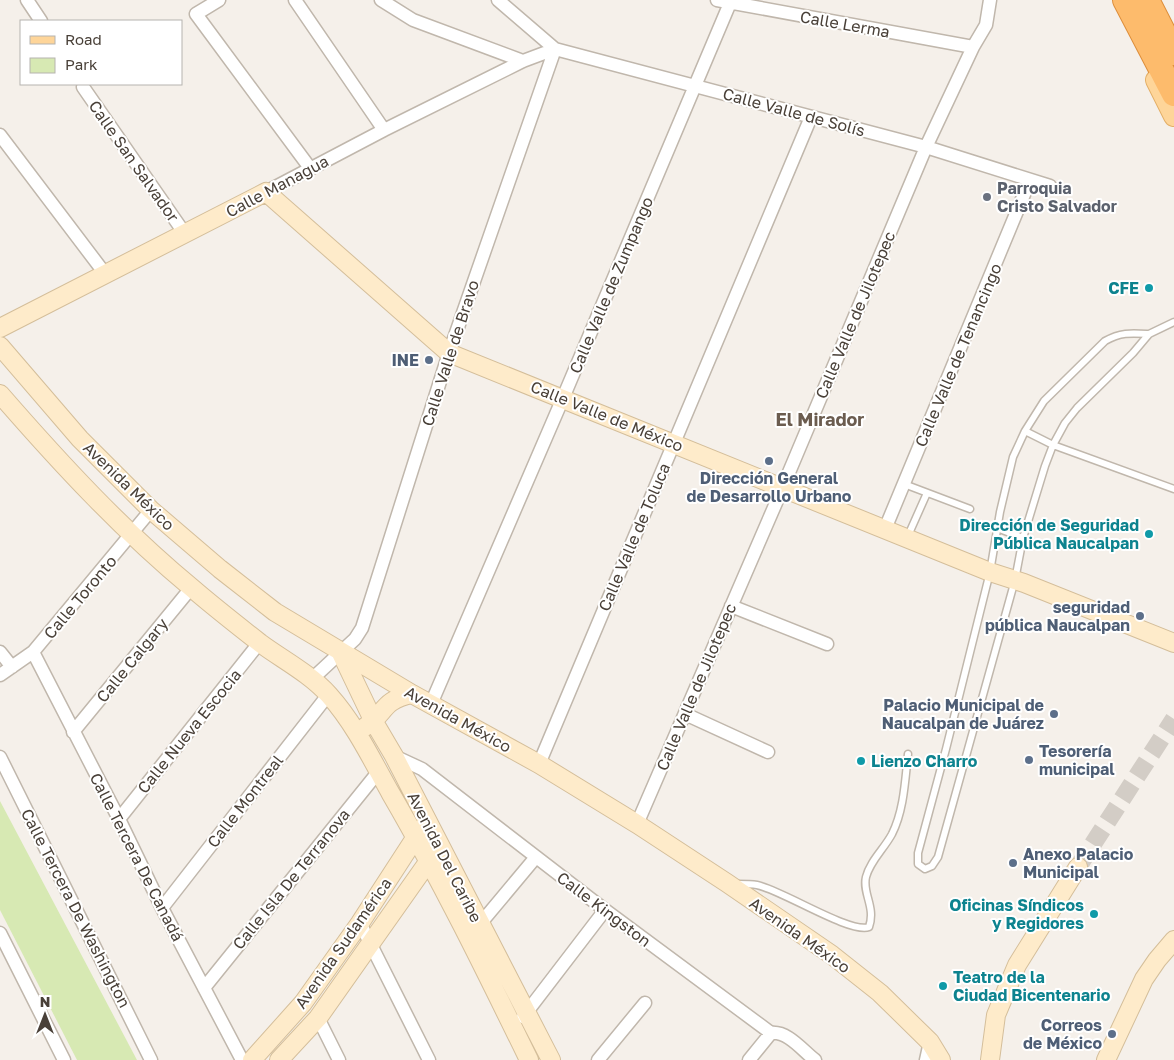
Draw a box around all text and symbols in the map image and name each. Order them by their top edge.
street label: Calle Lerma [798,6,892,42]
legend [20,20,182,85]
text: Road [65,30,102,48]
text: Park [65,55,98,73]
street label: Calle Valle de Solís [721,83,867,141]
street label: Calle San Salvador [85,96,183,226]
street label: Calle Managua [222,151,332,221]
place label: Parroquia Cristo Salvador [997,178,1117,216]
marker: Parroquia Cristo Salvador [981,191,993,203]
street label: Calle Valle de Zumpango [565,194,657,376]
street label: Calle Valle de Jilotepec [811,228,899,402]
street label: Calle Valle de Tenancingo [910,260,1006,450]
street label: Calle Valle de Bravo [417,277,483,429]
place label: CFE [1108,278,1139,298]
marker: CFE [1143,282,1155,294]
place label: INE [391,350,419,370]
marker: INE [423,354,435,366]
street label: Calle Valle de México [528,376,686,456]
district label: El Mirador [776,408,864,430]
street label: Avenida México [79,438,179,534]
marker: Dirección General de Desarrollo Urbano [763,455,775,467]
street label: Calle Valle de Toluca [594,460,674,614]
place label: Dirección General de Desarrollo Urbano [687,468,852,506]
place label: Dirección de Seguridad Pública Naucalpan [959,515,1139,553]
marker: Dirección de Seguridad Pública Naucalpan [1143,528,1155,540]
street label: Calle Toronto [39,551,121,643]
place label: seguridad pública Naucalpan [985,597,1130,635]
street label: Calle Valle de Jilotepec [652,600,740,774]
marker: seguridad pública Naucalpan [1134,610,1146,622]
street label: Calle Calgary [92,614,172,706]
street label: Calle Nueva Escocia [133,665,245,797]
street label: Avenida México [401,681,515,757]
place label: Palacio Municipal de Naucalpan de Juárez [882,695,1044,733]
marker: Palacio Municipal de Naucalpan de Juárez [1048,708,1060,720]
place label: Tesorería municipal [1039,741,1115,779]
street label: Calle Montreal [203,751,287,851]
place label: Lienzo Charro [871,751,978,771]
marker: Tesorería municipal [1023,754,1035,766]
marker: Lienzo Charro [855,755,867,767]
street label: Calle Tercera De Canadá [86,769,188,945]
street label: Avenida Del Caribe [403,788,487,926]
street label: Calle Tercera De Washington [17,805,135,1011]
street label: Calle Isla De Terranova [228,805,354,953]
place label: Anexo Palacio Municipal [1023,844,1134,882]
marker: Anexo Palacio Municipal [1007,857,1019,869]
street label: Calle Kingston [553,867,655,951]
street label: Avenida Sudamérica [290,874,396,1012]
street label: Avenida México [746,893,854,977]
place label: Oficinas Síndicos y Regidores [949,895,1084,933]
marker: Oficinas Síndicos y Regidores [1088,908,1100,920]
place label: Teatro de la Ciudad Bicentenario [953,967,1111,1005]
marker: Teatro de la Ciudad Bicentenario [937,980,949,992]
north arrow [20,990,70,1040]
text: N [40,993,50,1010]
place label: Correos de México [1023,1015,1102,1053]
marker: Correos de México [1106,1028,1118,1040]

